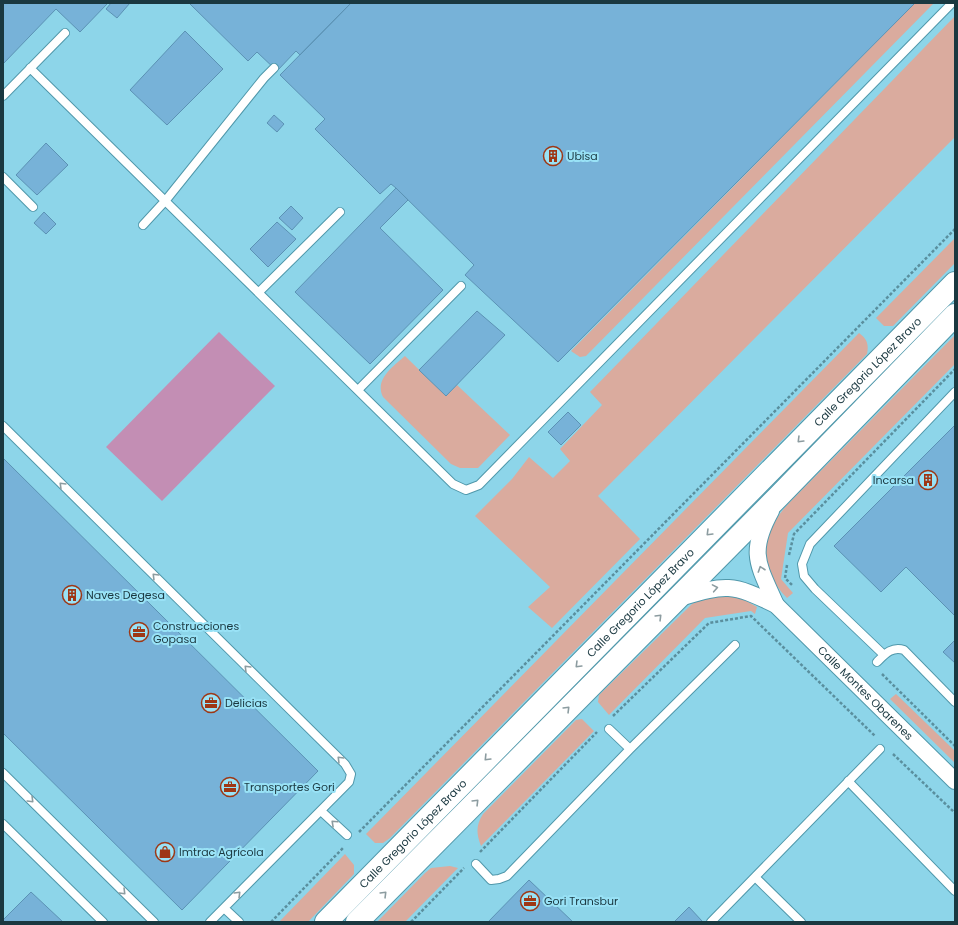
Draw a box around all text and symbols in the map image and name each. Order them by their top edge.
building icon: Ubisa [542,145,564,167]
place label: Ubisa [567,148,598,164]
street label: Calle Gregorio López Bravo [810,314,925,430]
one-way arrow [797,435,805,443]
building icon: Incarsa [917,469,939,491]
place label: Incarsa [873,472,914,488]
one-way arrow [59,482,67,490]
one-way arrow [706,528,714,536]
street label: Calle Gregorio López Bravo [583,545,698,661]
one-way arrow [758,565,766,572]
one-way arrow [152,573,160,581]
building icon: Naves Degesa [61,584,83,606]
one-way arrow [711,585,718,593]
place label: Naves Degesa [86,587,165,603]
one-way arrow [654,614,662,622]
place label: Construcciones Gopasa [153,618,239,647]
office icon: Construcciones Gopasa [128,621,150,643]
street label: Calle Montes Obarenes [814,642,917,744]
one-way arrow [575,660,583,668]
one-way arrow [244,665,252,672]
office icon: Delicias [200,692,222,714]
place label: Delicias [225,695,268,711]
one-way arrow [562,707,570,714]
one-way arrow [484,753,492,761]
one-way arrow [337,756,345,764]
street label: Calle Gregorio López Bravo [356,775,470,892]
office icon: Transportes Gori [219,776,241,798]
place label: Transportes Gori [244,779,335,795]
one-way arrow [26,795,34,803]
one-way arrow [471,799,479,807]
one-way arrow [331,820,339,827]
shop icon: Imtrac Agrícola [154,841,176,863]
place label: Imtrac Agrícola [179,844,264,860]
one-way arrow [118,887,126,894]
office icon: Gori Transbur [519,890,541,912]
one-way arrow [379,891,387,899]
one-way arrow [233,892,241,899]
place label: Gori Transbur [544,893,618,909]

